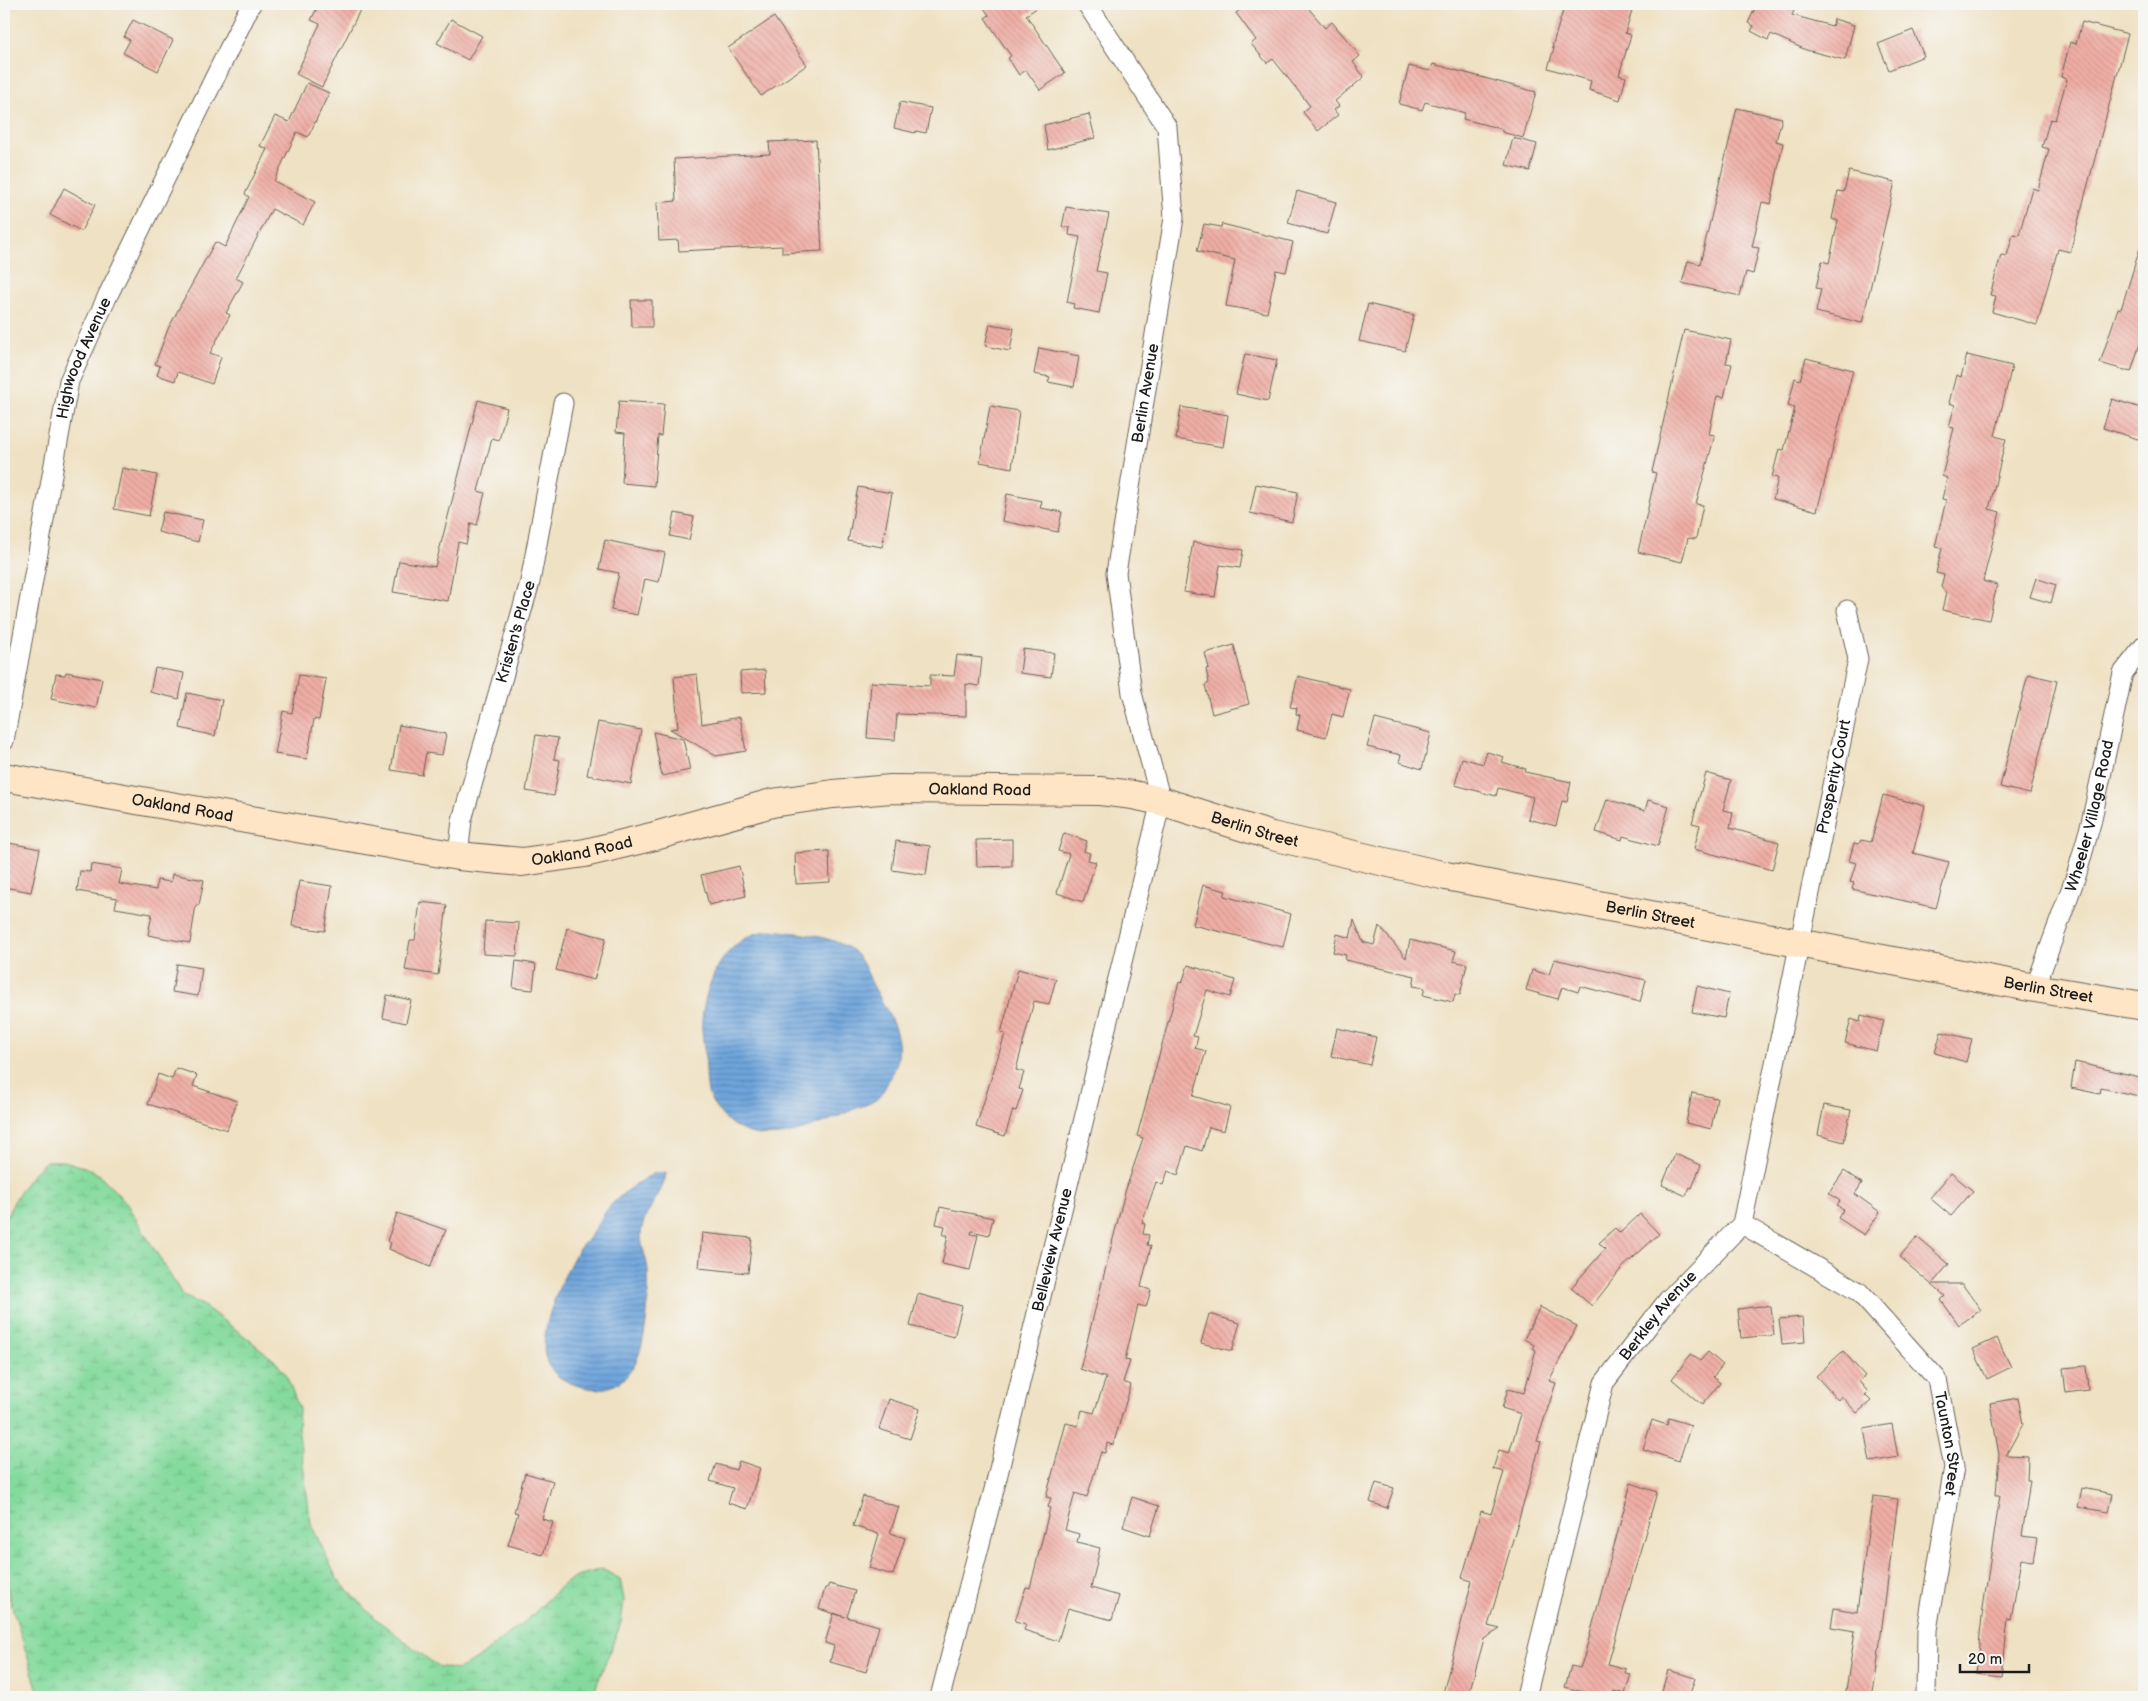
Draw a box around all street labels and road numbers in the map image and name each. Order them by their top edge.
street label: Highwood Avenue [53,294,115,421]
street label: Berlin Avenue [1128,341,1163,444]
street label: Kristen's Place [492,578,540,685]
street label: Prosperity Court [1813,718,1855,836]
street label: Wheeler Village Road [2061,738,2118,895]
street label: Oakland Road [928,780,1031,800]
street label: Oakland Road [130,790,235,826]
street label: Berlin Street [1208,808,1300,851]
street label: Oakland Road [530,832,634,870]
street label: Berlin Street [1604,897,1697,933]
street label: Berlin Street [2002,973,2095,1007]
street label: Belleview Avenue [1028,1186,1077,1314]
street label: Berkley Avenue [1615,1266,1701,1364]
street label: Taunton Street [1930,1390,1963,1497]

